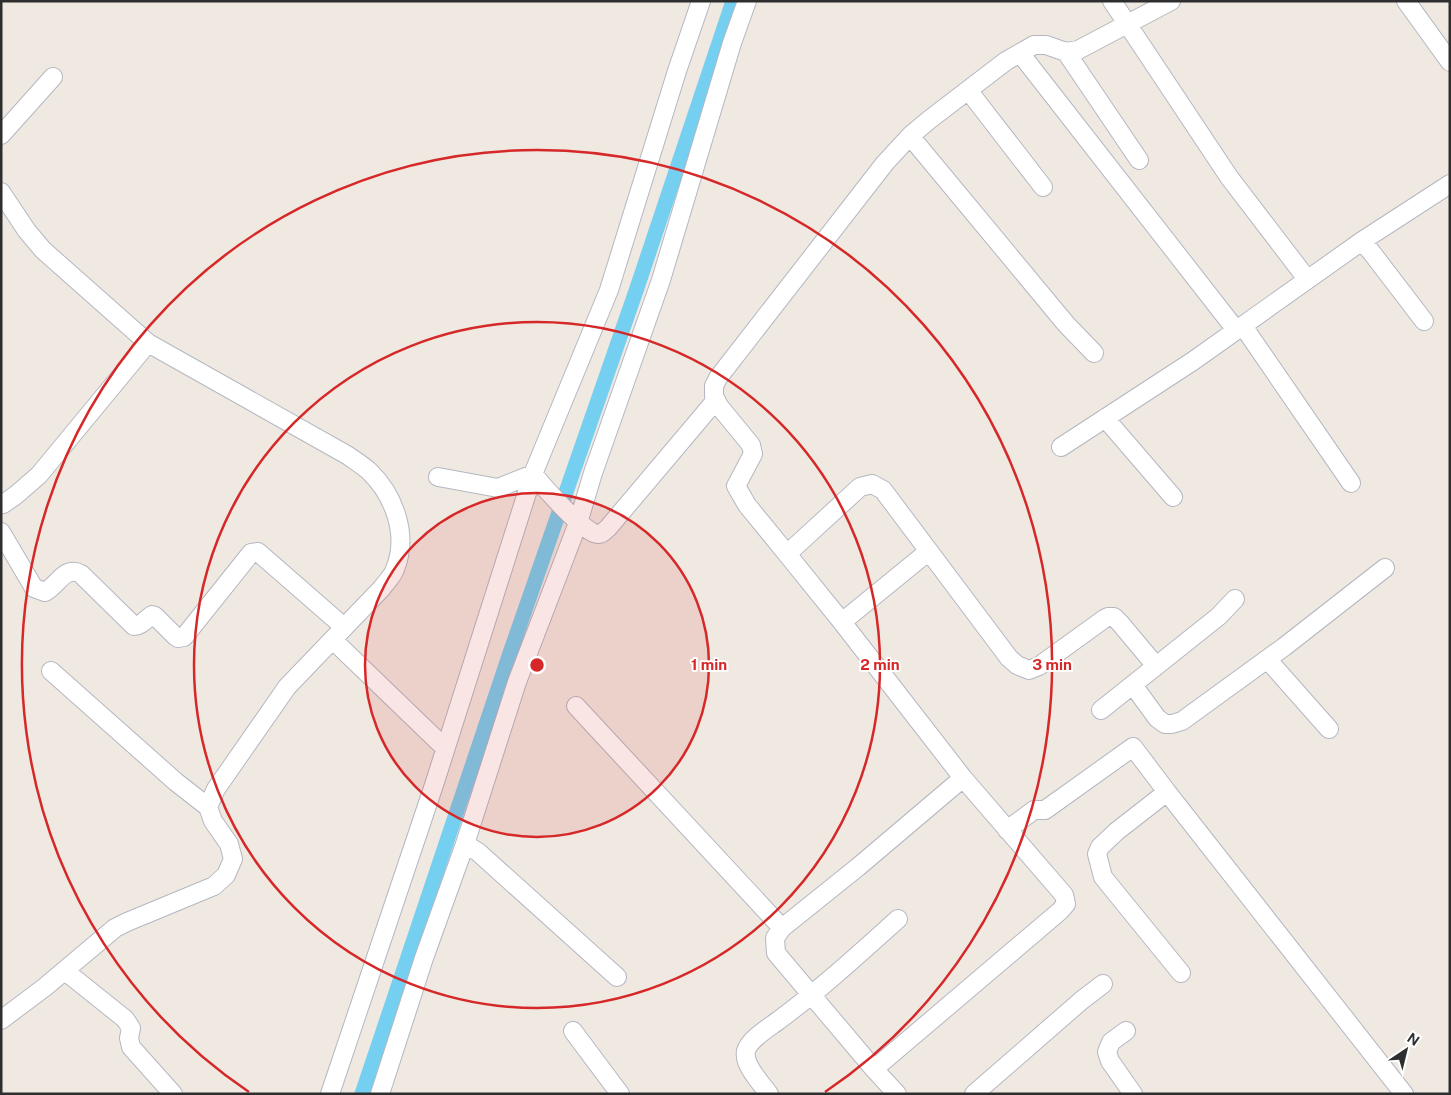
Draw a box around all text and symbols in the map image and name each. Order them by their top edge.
centre of rings [528,656,546,674]
text: 1 min [691,656,727,673]
text: 2 min [860,656,900,673]
text: 3 min [1032,656,1072,673]
north arrow [1381,1025,1431,1075]
text: N [1404,1030,1423,1049]

